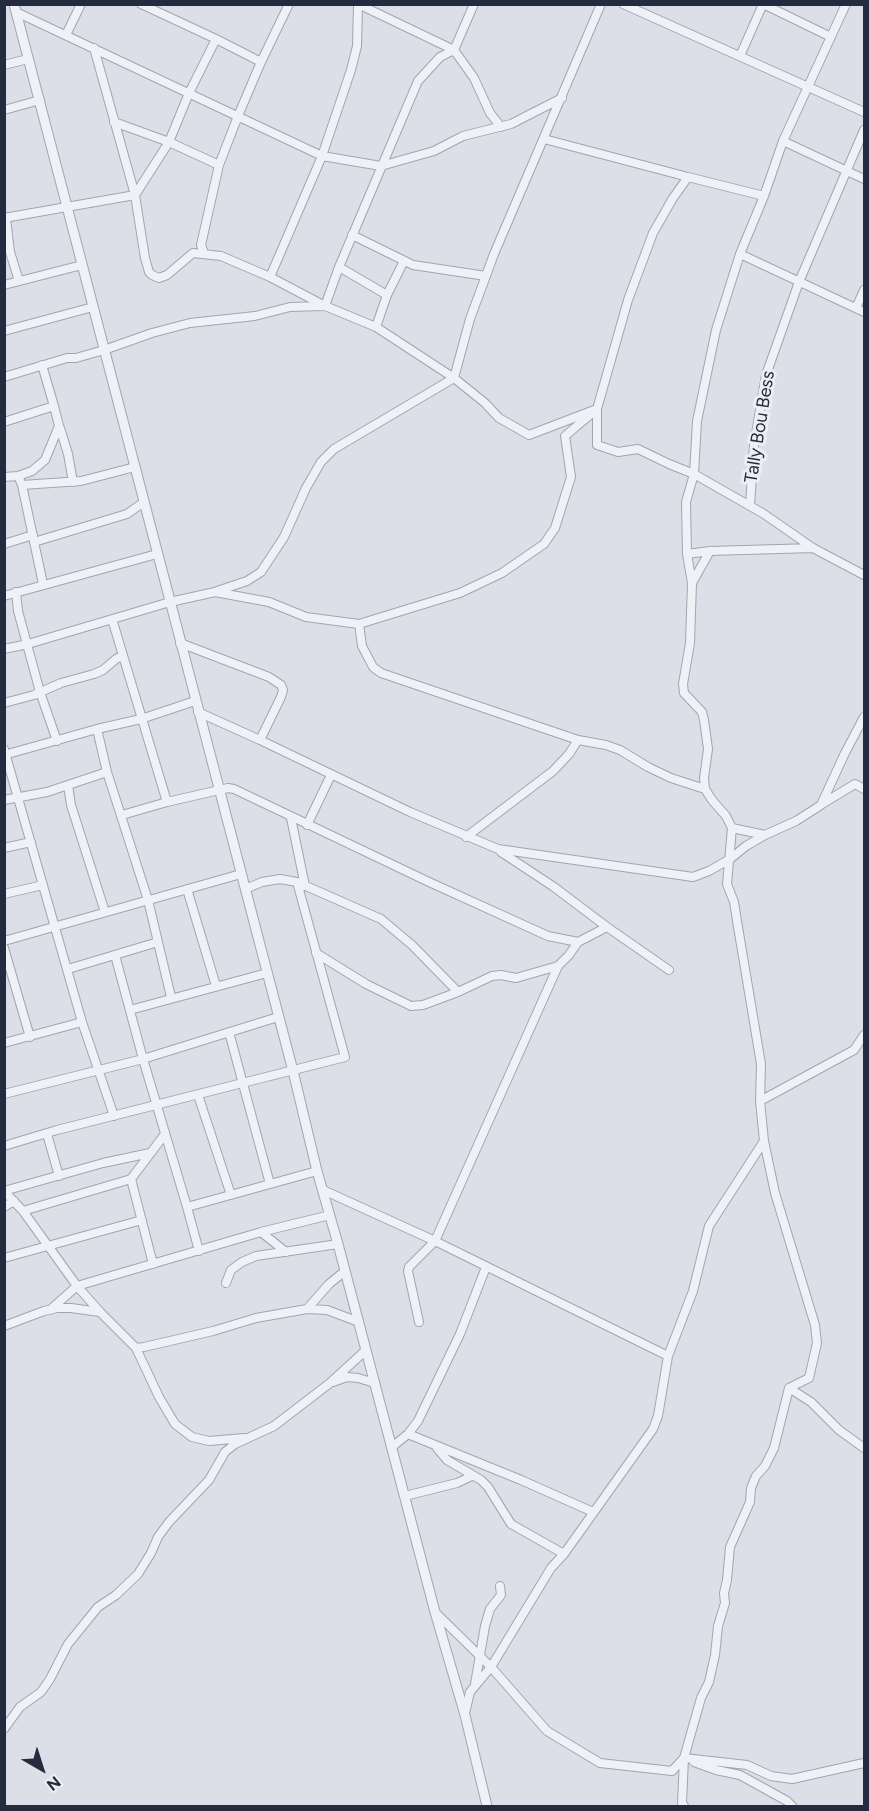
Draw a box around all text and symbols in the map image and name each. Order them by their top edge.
street label: Tally Bou Bess [740,369,780,485]
north arrow [12,1739,72,1799]
text: N [43,1772,64,1795]

